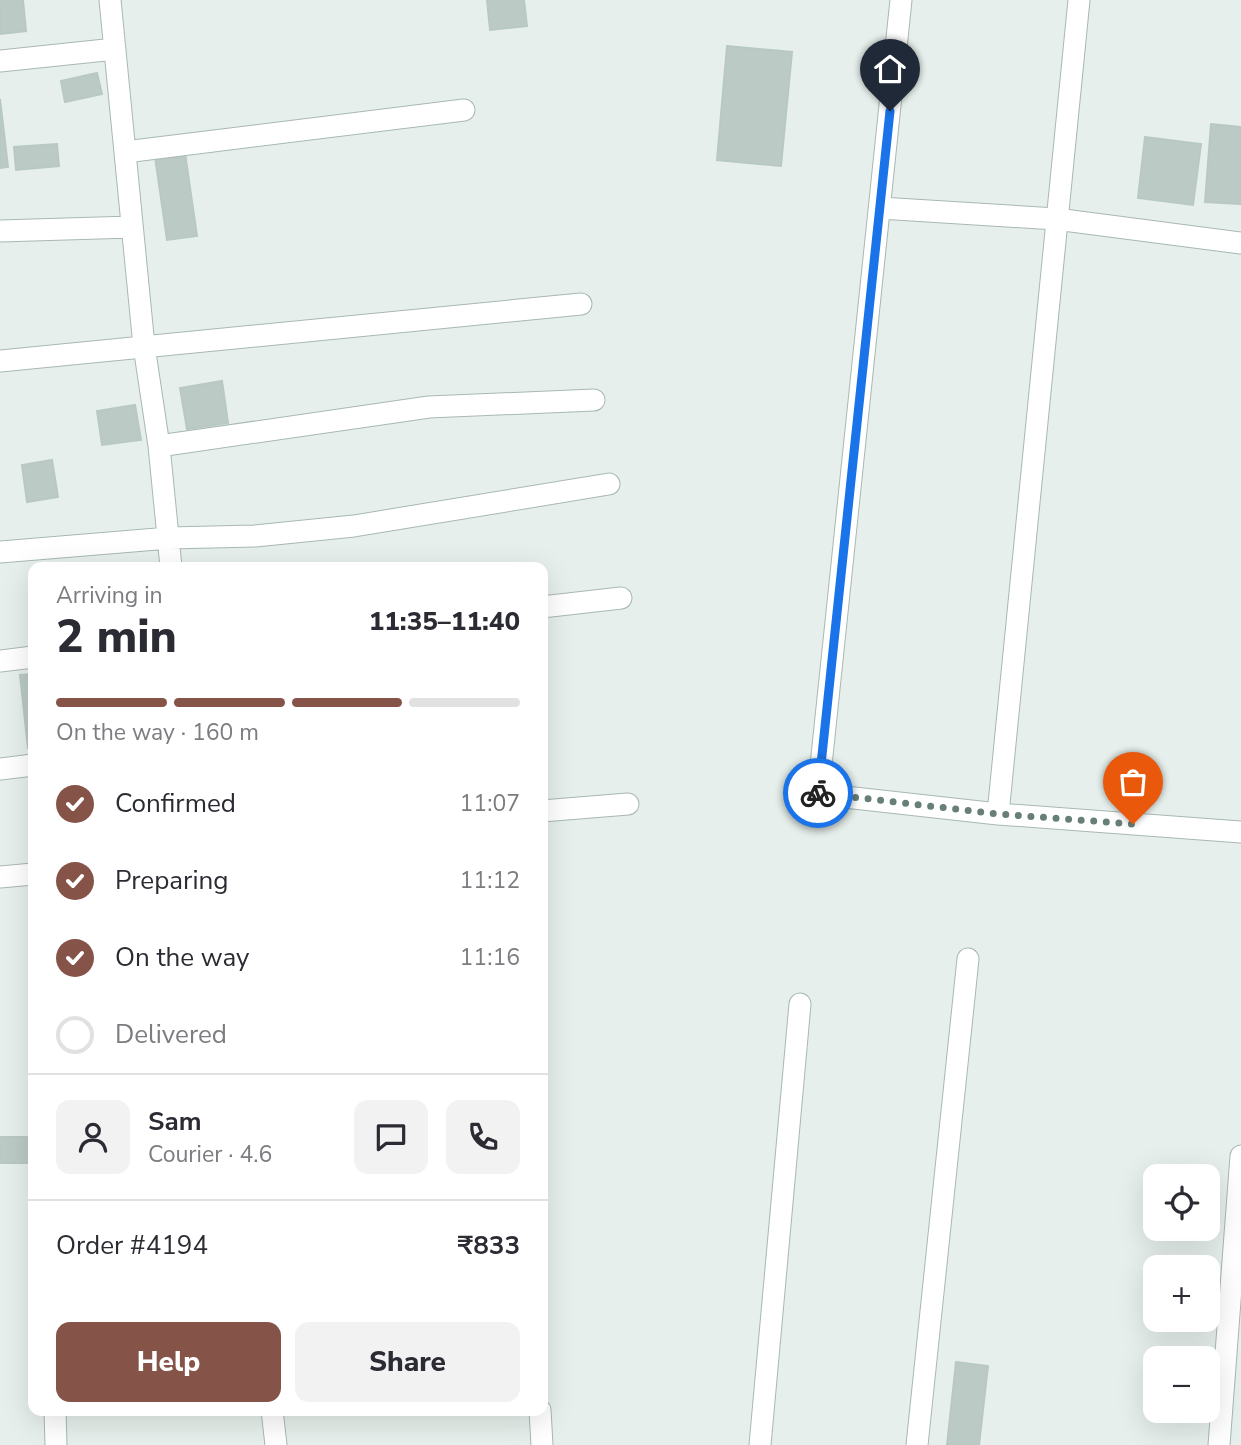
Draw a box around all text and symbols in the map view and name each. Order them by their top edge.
pin [860,39,920,111]
icon: home [871,50,909,88]
text: Arriving in [56,580,163,611]
text: 11:35–11:40 [369,604,520,639]
text: 2 min [56,605,177,668]
text: On the way · 160 m [56,717,259,748]
pin [1103,752,1163,824]
courier [783,758,853,828]
icon: bag [1114,763,1152,801]
icon: bike [799,774,837,812]
icon: check [56,785,94,823]
text: Confirmed [115,786,236,821]
text: 11:07 [460,788,520,819]
icon: check [56,862,94,900]
text: Preparing [115,863,228,898]
text: 11:12 [460,865,520,896]
icon: check [56,939,94,977]
text: On the way [115,940,249,975]
text: 11:16 [460,942,520,973]
text: Delivered [115,1017,227,1052]
button: person [56,1100,130,1174]
button: chat [354,1100,428,1174]
button: phone [446,1100,520,1174]
text: Sam [148,1104,201,1139]
text: Courier · 4.6 [148,1139,272,1170]
map controls [1143,1164,1220,1423]
button: locate [1143,1164,1220,1241]
text: Order #4194 [56,1228,208,1263]
text: ₹833 [458,1228,520,1263]
button: + [1143,1255,1220,1332]
button: Help [56,1322,281,1402]
button: Share [295,1322,520,1402]
button: − [1143,1346,1220,1423]

